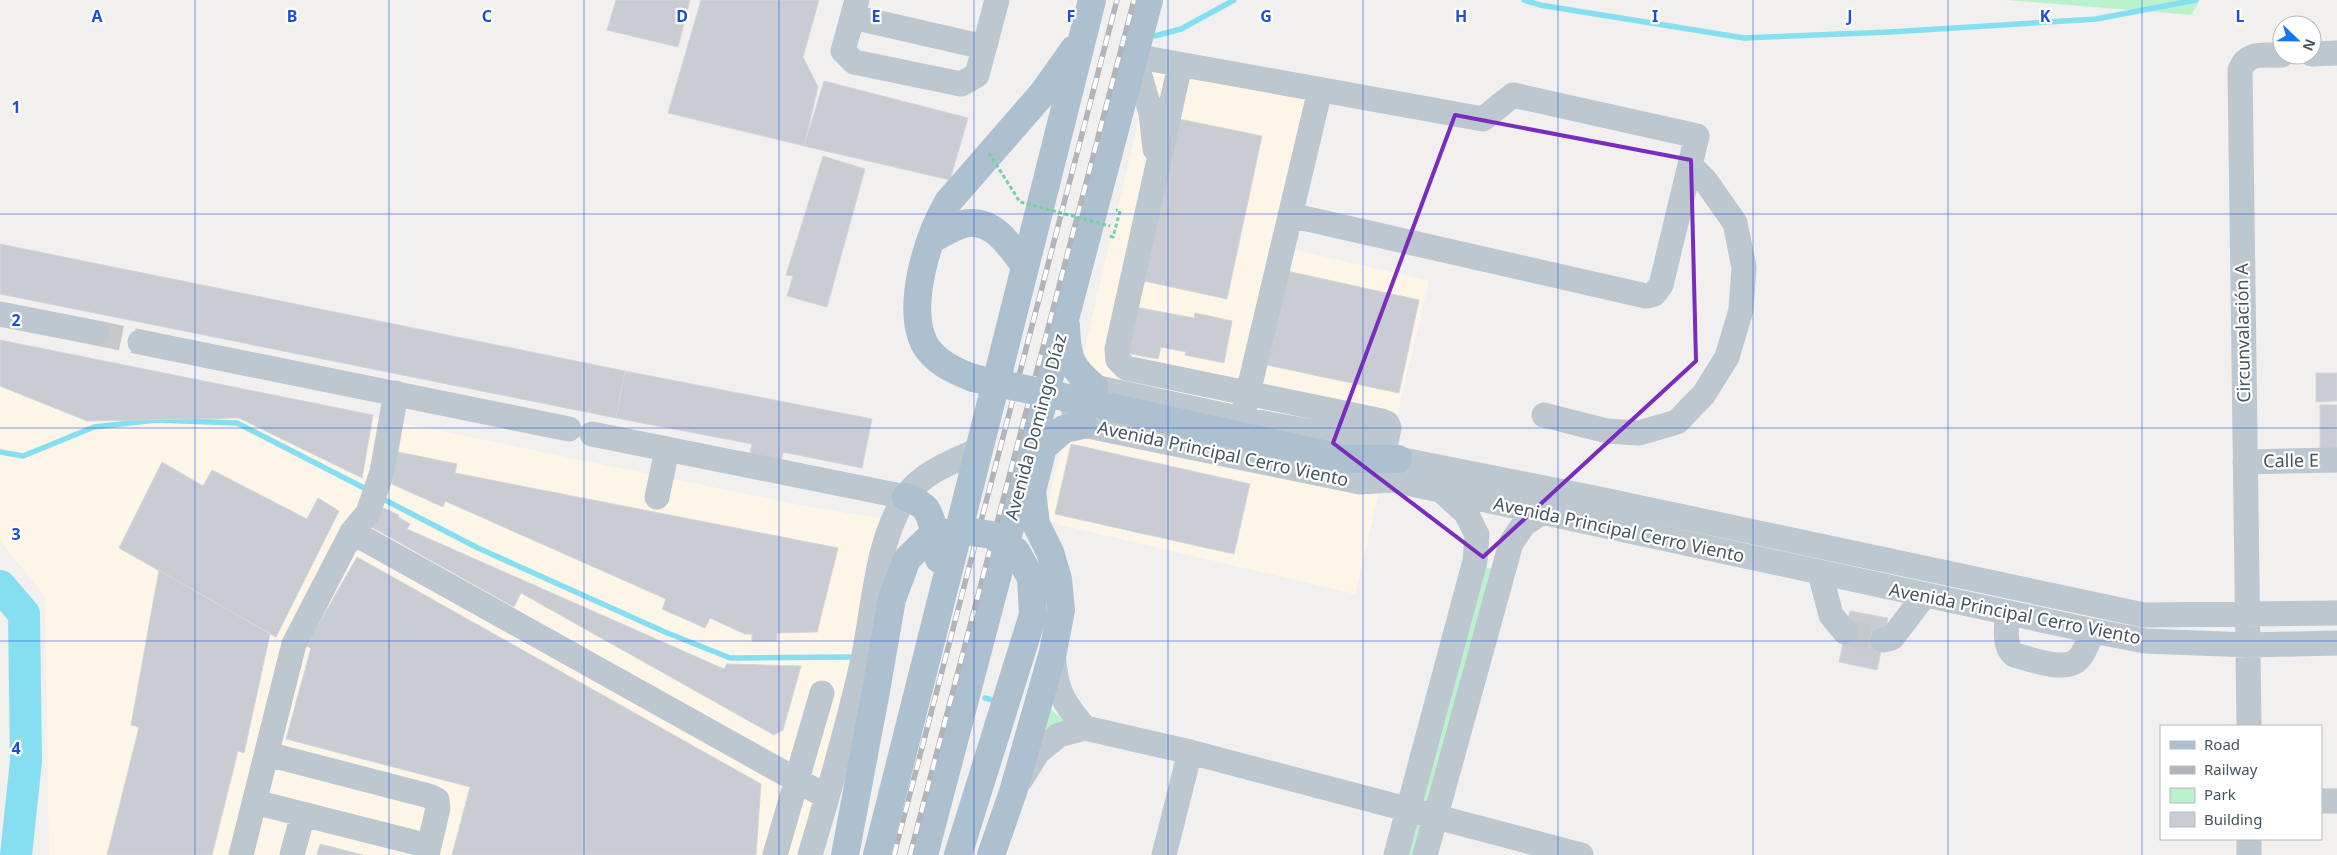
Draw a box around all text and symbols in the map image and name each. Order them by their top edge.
text: A [91,5,103,27]
text: B [287,5,297,27]
text: C [482,5,492,27]
text: D [676,5,688,27]
text: E [872,5,881,27]
text: F [1067,5,1075,27]
text: G [1260,5,1272,27]
text: H [1455,5,1467,27]
text: I [1652,5,1658,27]
text: J [1845,5,1853,27]
text: K [2040,5,2051,27]
text: L [2236,5,2245,27]
north arrow [2272,15,2322,65]
text: N [2299,36,2320,54]
text: 1 [11,96,21,118]
street label: Circunvalación A [2229,263,2255,403]
text: 2 [11,309,21,331]
street label: Avenida Domingo Díaz [999,331,1071,523]
street label: Avenida Principal Cerro Viento [1096,415,1351,491]
street label: Calle E [2263,448,2319,472]
street label: Avenida Principal Cerro Viento [1492,491,1747,567]
text: 3 [11,523,21,545]
street label: Avenida Principal Cerro Viento [1887,577,2143,649]
legend [2160,725,2322,840]
text: Road [2204,734,2240,754]
text: 4 [11,737,21,759]
text: Railway [2204,759,2258,779]
text: Park [2204,784,2236,804]
text: Building [2204,809,2262,829]

